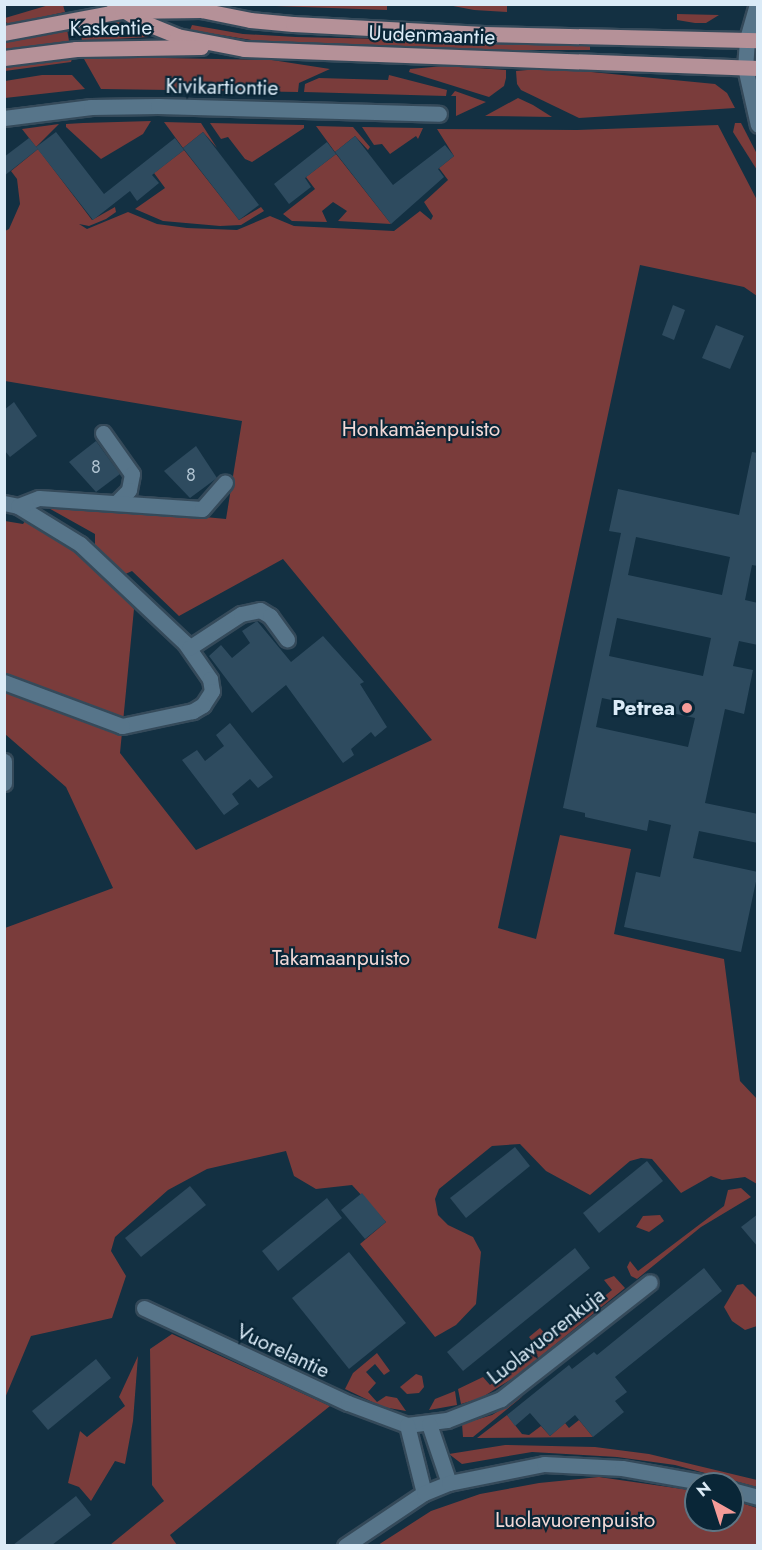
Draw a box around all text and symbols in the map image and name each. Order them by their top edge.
street label: Kaskentie [70,15,152,41]
street label: Uudenmaantie [368,20,496,50]
street label: Kivikartiontie [165,73,279,101]
park label: Honkamäenpuisto [342,416,500,442]
house number: 8 [91,456,101,478]
house number: 8 [186,464,196,486]
place label: Petrea [612,695,675,721]
marker: Petrea [680,701,694,715]
park label: Takamaanpuisto [272,945,410,971]
street label: Luolavuorenkuja [482,1282,610,1390]
street label: Vuorelantie [232,1318,334,1384]
north arrow [684,1472,744,1532]
text: N [691,1476,716,1502]
park label: Luolavuorenpuisto [495,1507,655,1533]

